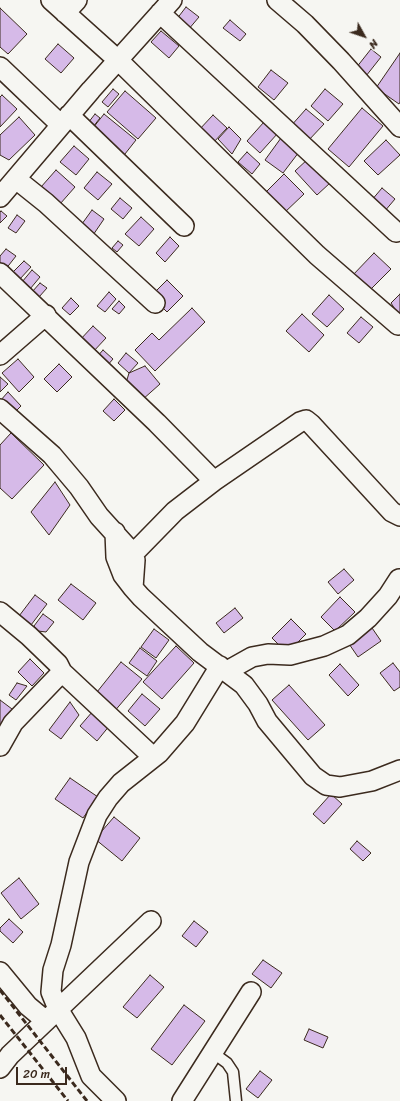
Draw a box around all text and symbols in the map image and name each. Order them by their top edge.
north arrow [344,16,384,56]
text: N [364,35,383,53]
scale bar [18,1059,69,1085]
text: 20 m [23,1063,50,1085]

